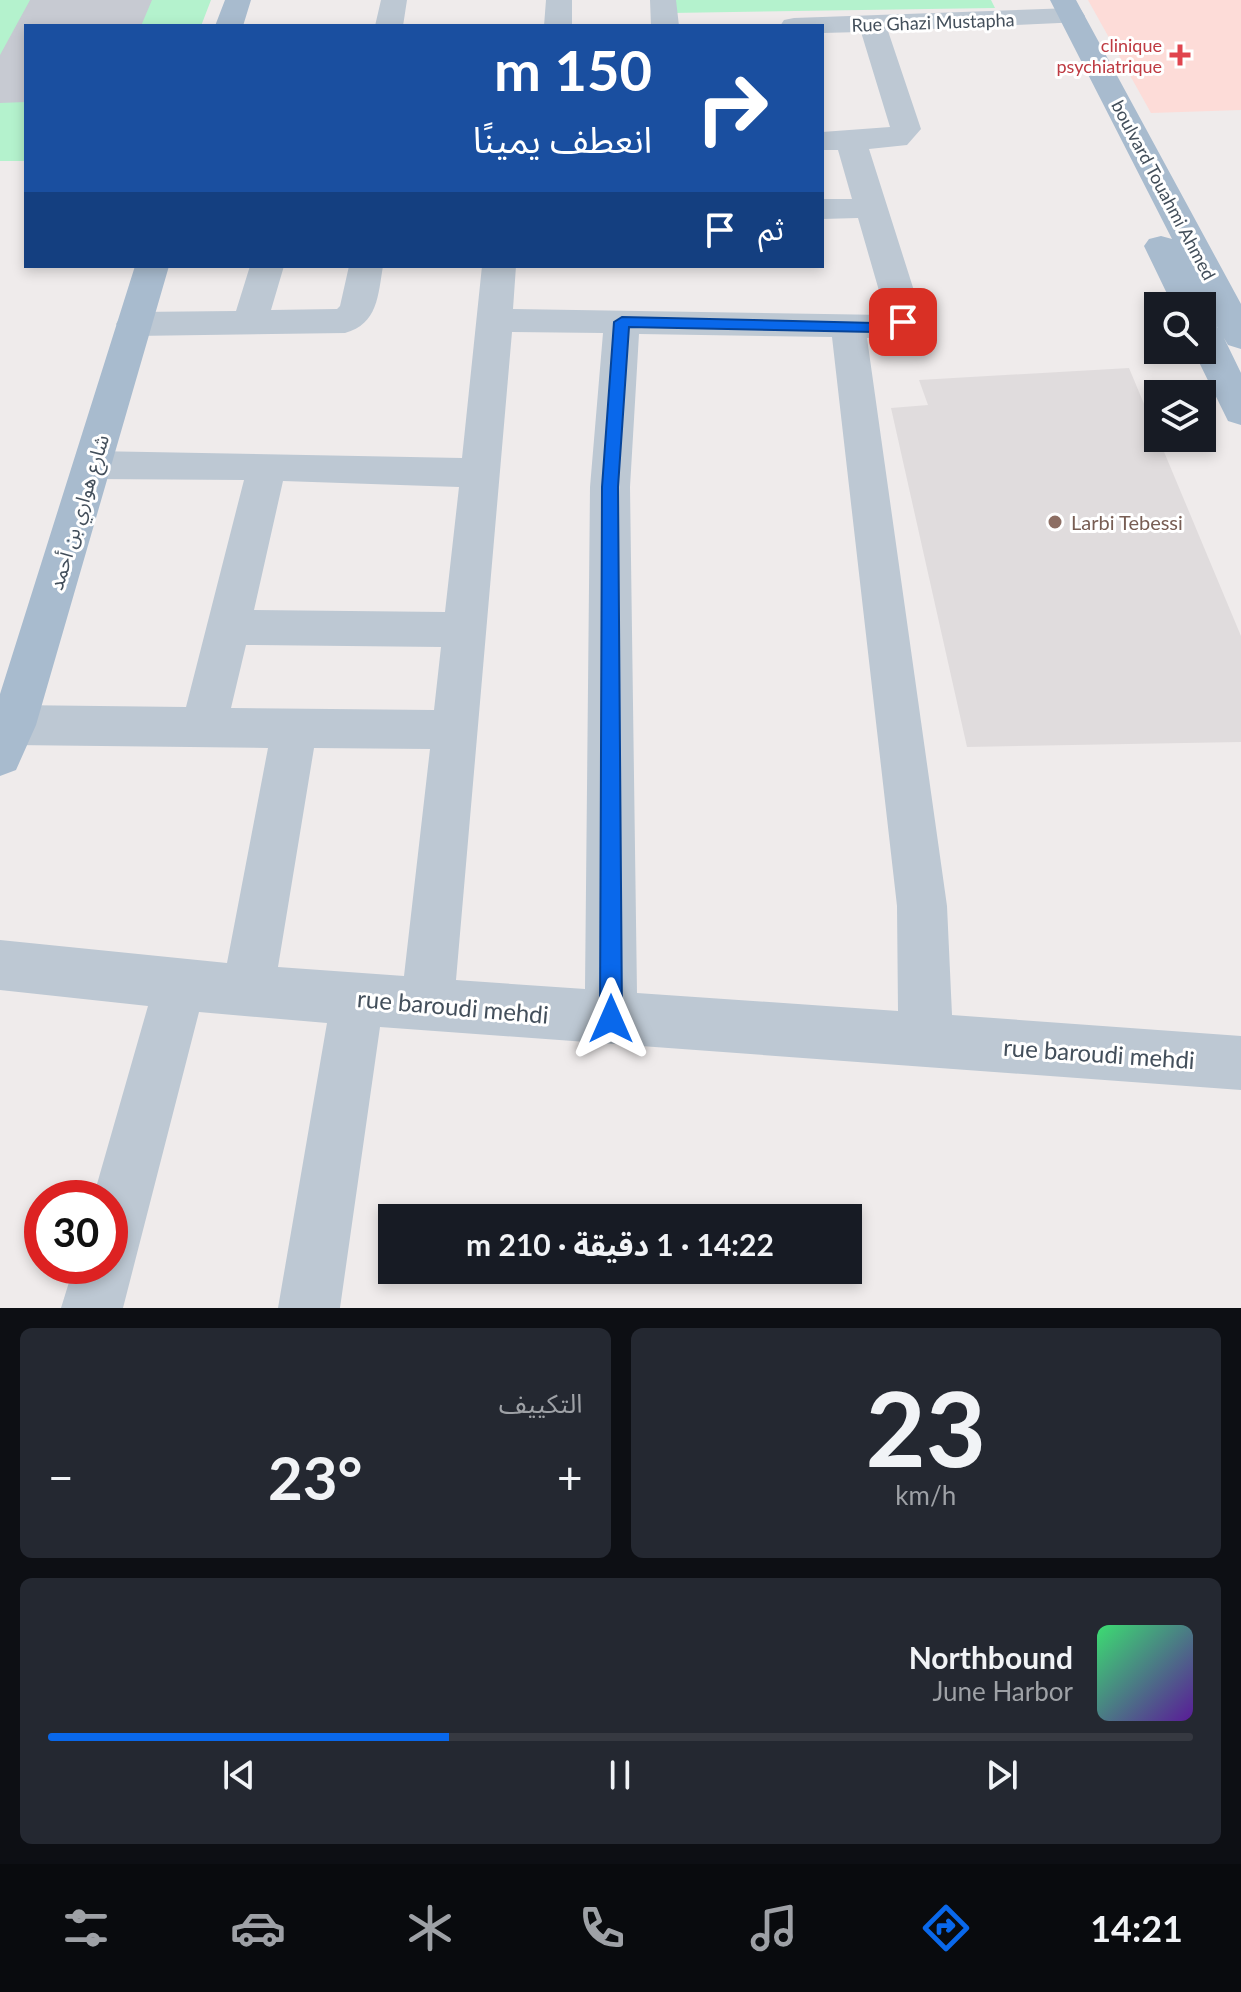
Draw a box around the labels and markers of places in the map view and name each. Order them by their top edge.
place label: clinique psychiatrique [1057,34,1162,77]
marker: clinique psychiatrique [1169,44,1191,66]
pin [869,288,937,356]
place label: Larbi Tebessi [1071,510,1183,534]
marker: Larbi Tebessi [1046,513,1064,531]

